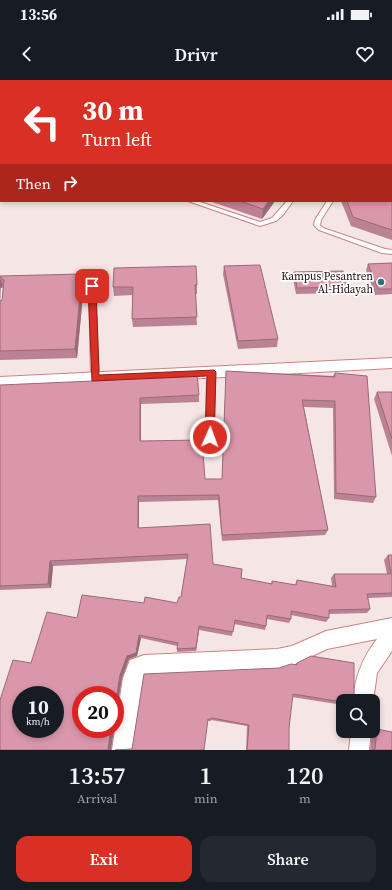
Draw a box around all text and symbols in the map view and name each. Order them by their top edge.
text: 13:56 [20,4,57,25]
text: Drivr [174,42,218,67]
icon: back [16,43,38,65]
icon: heart [354,43,376,65]
text: 30 m [82,91,144,129]
icon: left [16,96,68,148]
text: Turn left [82,127,152,152]
icon: right [59,172,81,194]
text: Then [16,173,51,194]
pin [75,269,109,303]
place label: Kampus Pesantren Al-Hidayah [281,269,373,297]
icon: arrive [81,275,103,297]
marker: Kampus Pesantren Al-Hidayah [376,277,386,287]
position arrow [189,416,231,458]
speed limit sign: 20 [72,686,124,738]
text: 10 [27,693,49,721]
map controls [336,694,380,738]
button: search [336,694,380,738]
text: km/h [26,715,50,728]
text: 13:57 [68,759,126,792]
text: 1 [200,759,212,792]
text: 120 [286,759,324,792]
text: Arrival [77,790,117,807]
text: min [194,790,218,807]
text: m [299,790,311,807]
button: Exit [16,836,192,882]
button: Share [200,836,376,882]

